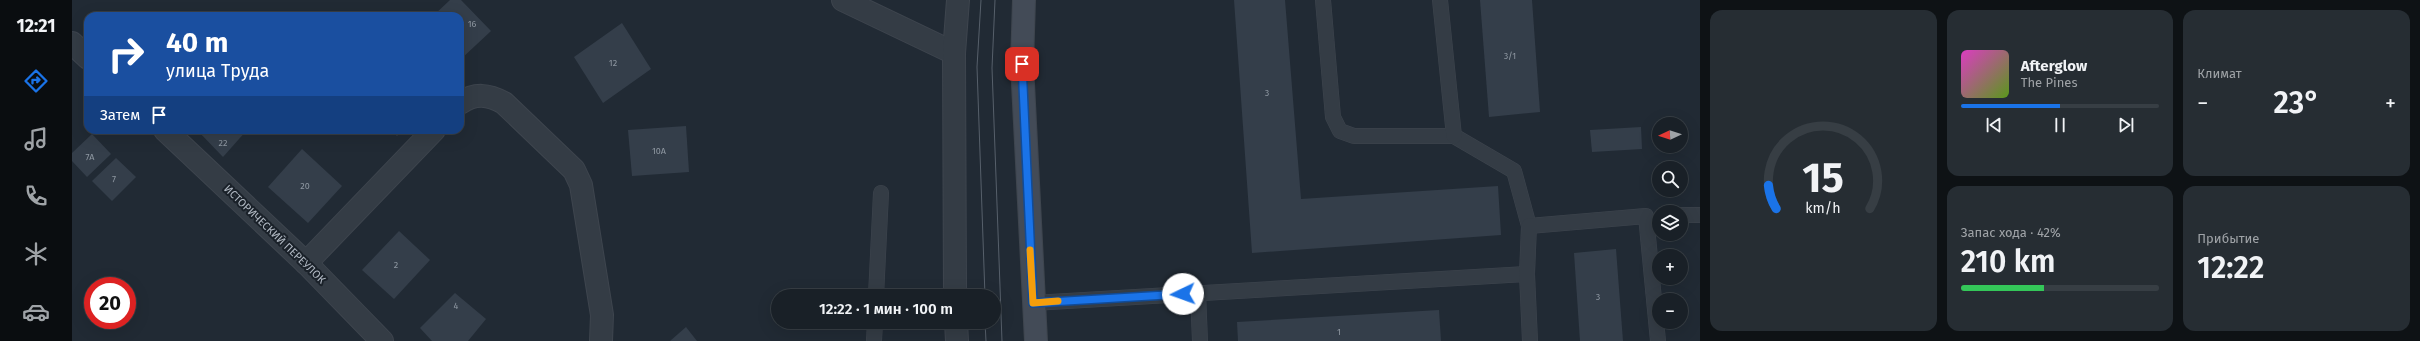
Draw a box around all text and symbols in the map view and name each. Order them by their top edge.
text: 12:21 [16,15,56,37]
house number: 16 [468,19,477,29]
text: 40 m [166,26,229,59]
icon: right [100,28,152,80]
pin [1005,47,1039,81]
house number: 3/1 [1504,51,1516,61]
icon: arrive [1011,53,1033,75]
text: Afterglow [2021,57,2087,75]
house number: 12 [609,58,617,68]
text: улица Труда [166,60,269,82]
text: Климат [2197,66,2242,81]
icon: directions [22,67,50,95]
text: The Pines [2021,75,2078,90]
text: 23° [2274,85,2320,121]
house number: 3 [1265,88,1269,98]
text: − [2197,90,2208,117]
text: + [2385,90,2396,117]
icon: arrive [148,104,170,126]
text: Затем [100,106,140,124]
icon: previous [1983,114,2005,136]
icon: pause [2049,114,2071,136]
icon: next [2115,114,2137,136]
north arrow [1652,117,1688,153]
map controls [1652,117,1688,329]
icon: music [22,125,50,153]
house number: 22 [219,138,227,148]
house number: 10А [652,146,667,156]
house number: 7А [86,152,95,162]
text: 15 [1803,152,1844,202]
button: search [1652,161,1688,197]
house number: 7 [112,174,116,184]
house number: 20 [300,181,310,191]
icon: phone [22,182,50,210]
street label: ИСТОРИЧЕСКИЙ ПЕРЕУЛОК [221,182,328,287]
text: km/h [1806,199,1841,216]
button: layers [1652,205,1688,241]
text: Запас хода · 42% [1961,225,2061,240]
text: Прибытие [2197,231,2259,246]
icon: climate [22,240,50,268]
text: 210 km [1961,244,2055,280]
button: + [1652,249,1688,285]
text: 12:22 [2197,250,2264,286]
house number: 2 [394,260,398,270]
position arrow [1162,273,1204,315]
speed limit sign: 20 [84,277,136,329]
house number: 3 [1596,292,1600,302]
button: − [1652,293,1688,329]
icon: car [22,298,50,326]
text: 12:22 · 1 мин · 100 m [819,300,953,318]
house number: 4 [454,301,459,311]
house number: 1 [1337,327,1341,337]

